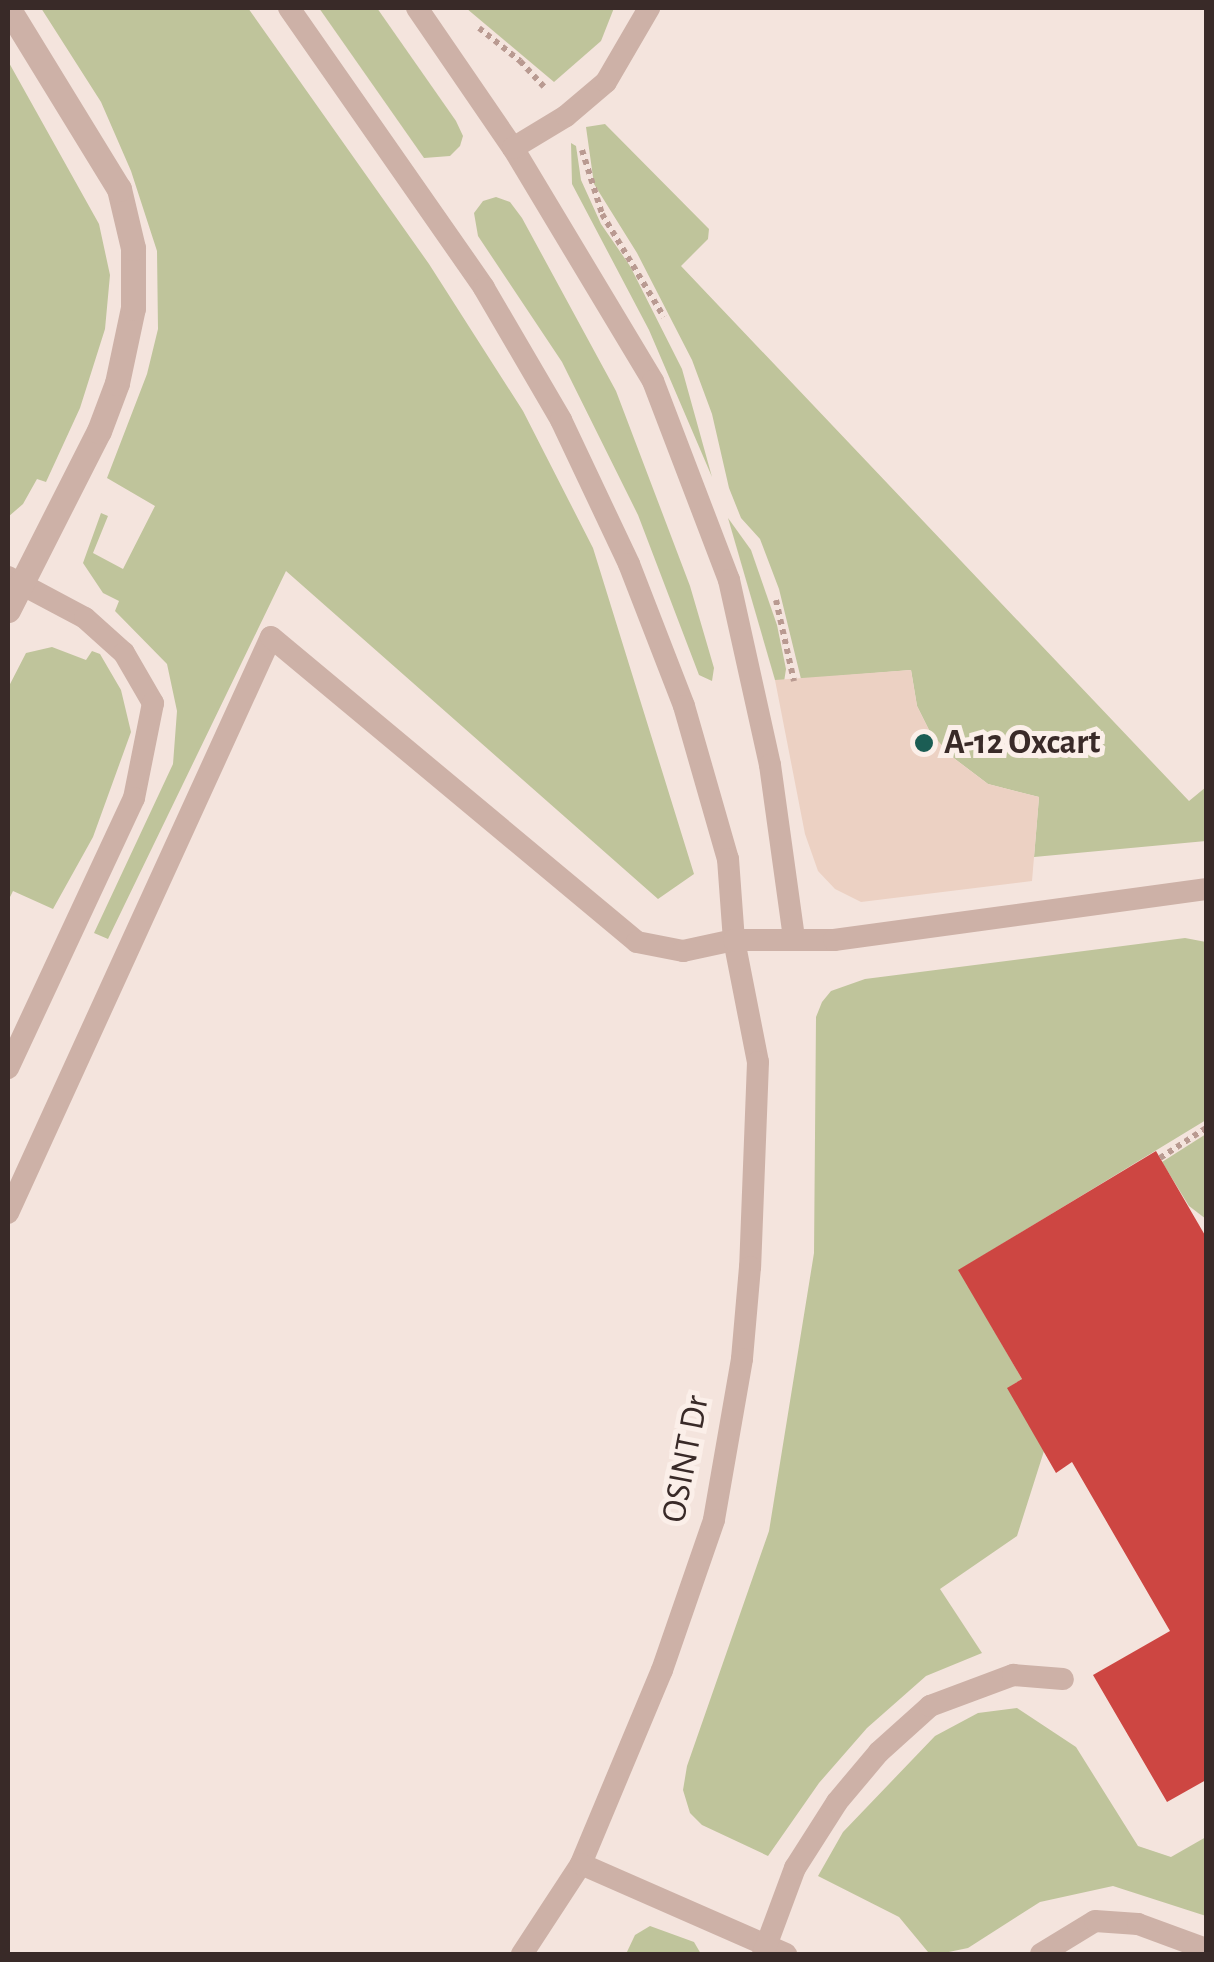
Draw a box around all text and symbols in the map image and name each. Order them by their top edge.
place label: A-12 Oxcart [944,722,1100,764]
marker: A-12 Oxcart [913,732,935,754]
street label: OSINT Dr [653,1392,719,1526]

